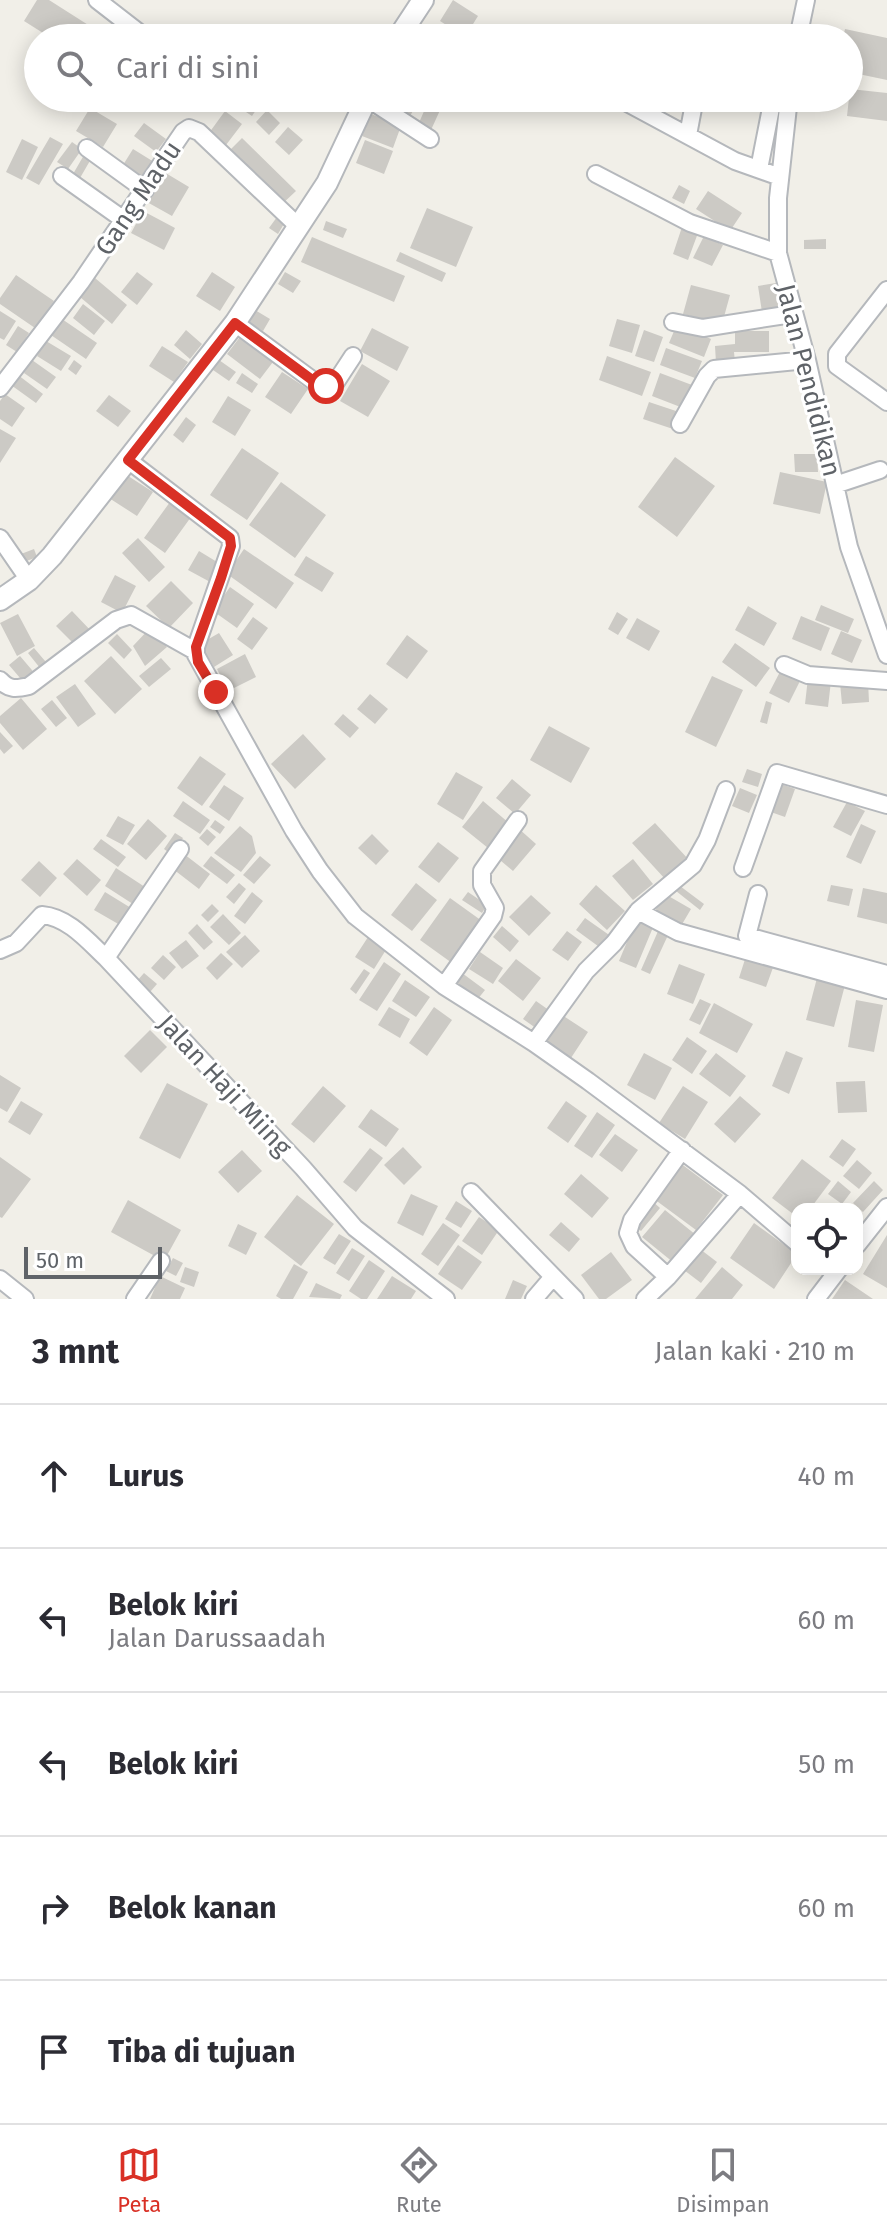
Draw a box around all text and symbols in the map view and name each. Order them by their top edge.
search box [24,24,863,112]
icon: search [52,46,96,90]
text: Cari di sini [116,50,260,86]
street label: Gang Madu [89,135,188,261]
street label: Jalan Pendidikan [770,281,847,480]
route start [308,368,344,404]
route end [198,674,234,710]
street label: Jalan Haji Miing [151,1008,298,1163]
map controls [791,1203,863,1275]
button: locate [791,1203,863,1275]
scale bar [24,1243,162,1279]
text: 50 m [36,1247,84,1274]
text: 3 mnt [32,1331,119,1372]
text: Jalan kaki · 210 m [655,1336,855,1367]
icon: ahead [32,1454,76,1498]
text: Lurus [108,1458,184,1494]
text: 40 m [797,1461,855,1492]
text: Belok kiri [108,1587,239,1623]
icon: left [32,1598,76,1642]
text: 60 m [797,1605,855,1636]
text: Jalan Darussaadah [108,1623,326,1654]
icon: left [32,1742,76,1786]
text: Belok kiri [108,1746,239,1782]
text: 50 m [798,1749,855,1780]
icon: right [32,1886,76,1930]
text: Belok kanan [108,1890,277,1926]
text: 60 m [797,1893,855,1924]
icon: arrive [32,2030,76,2074]
text: Tiba di tujuan [108,2034,295,2070]
tab: Peta [117,2143,161,2218]
tab: Rute [396,2143,442,2218]
tab: Disimpan [676,2143,770,2218]

